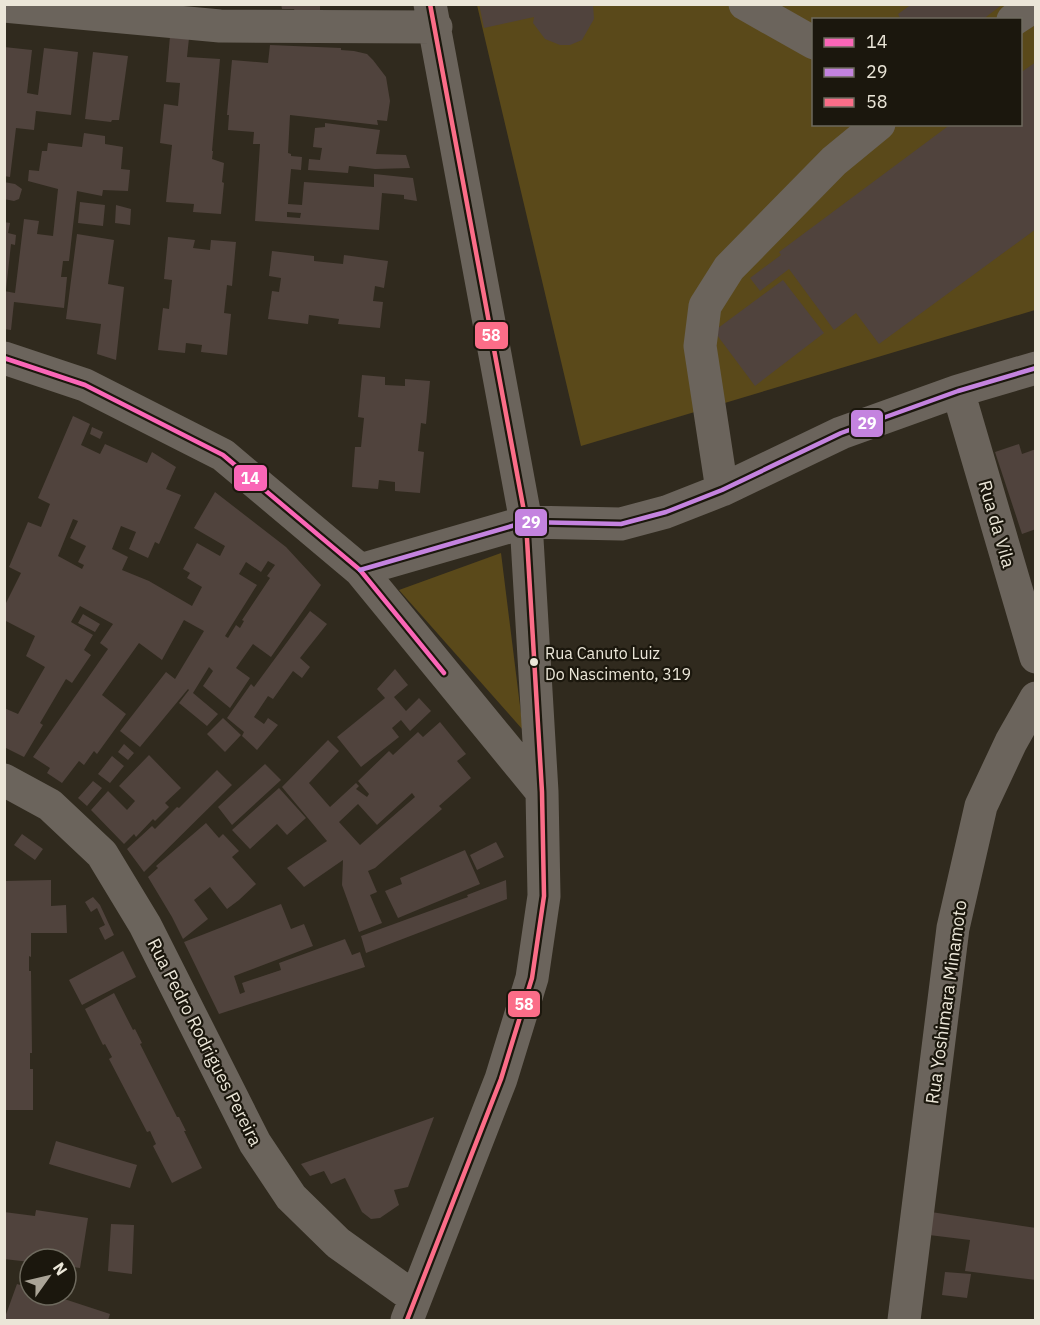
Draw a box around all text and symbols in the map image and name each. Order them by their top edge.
legend [812,18,1022,126]
text: 14 [866,30,888,53]
text: 29 [866,60,888,83]
text: 58 [866,90,888,113]
line badge: 58 [474,321,509,350]
text: 58 [481,325,501,345]
line badge: 29 [850,409,884,438]
text: 29 [857,413,877,433]
line badge: 14 [233,464,268,492]
text: 14 [240,468,260,488]
street label: Rua da Vila [974,478,1021,571]
line badge: 29 [514,508,548,537]
text: 29 [521,512,541,532]
place label: Rua Canuto Luiz Do Nascimento, 319 [545,643,691,684]
marker: Rua Canuto Luiz Do Nascimento, 319 [528,656,540,668]
street label: Rua Yoshimara Minamoto [920,899,972,1105]
street label: Rua Pedro Rodrigues Pereira [142,934,268,1150]
line badge: 58 [507,990,541,1018]
text: 58 [514,994,534,1014]
north arrow [18,1247,78,1307]
text: N [49,1258,72,1279]

